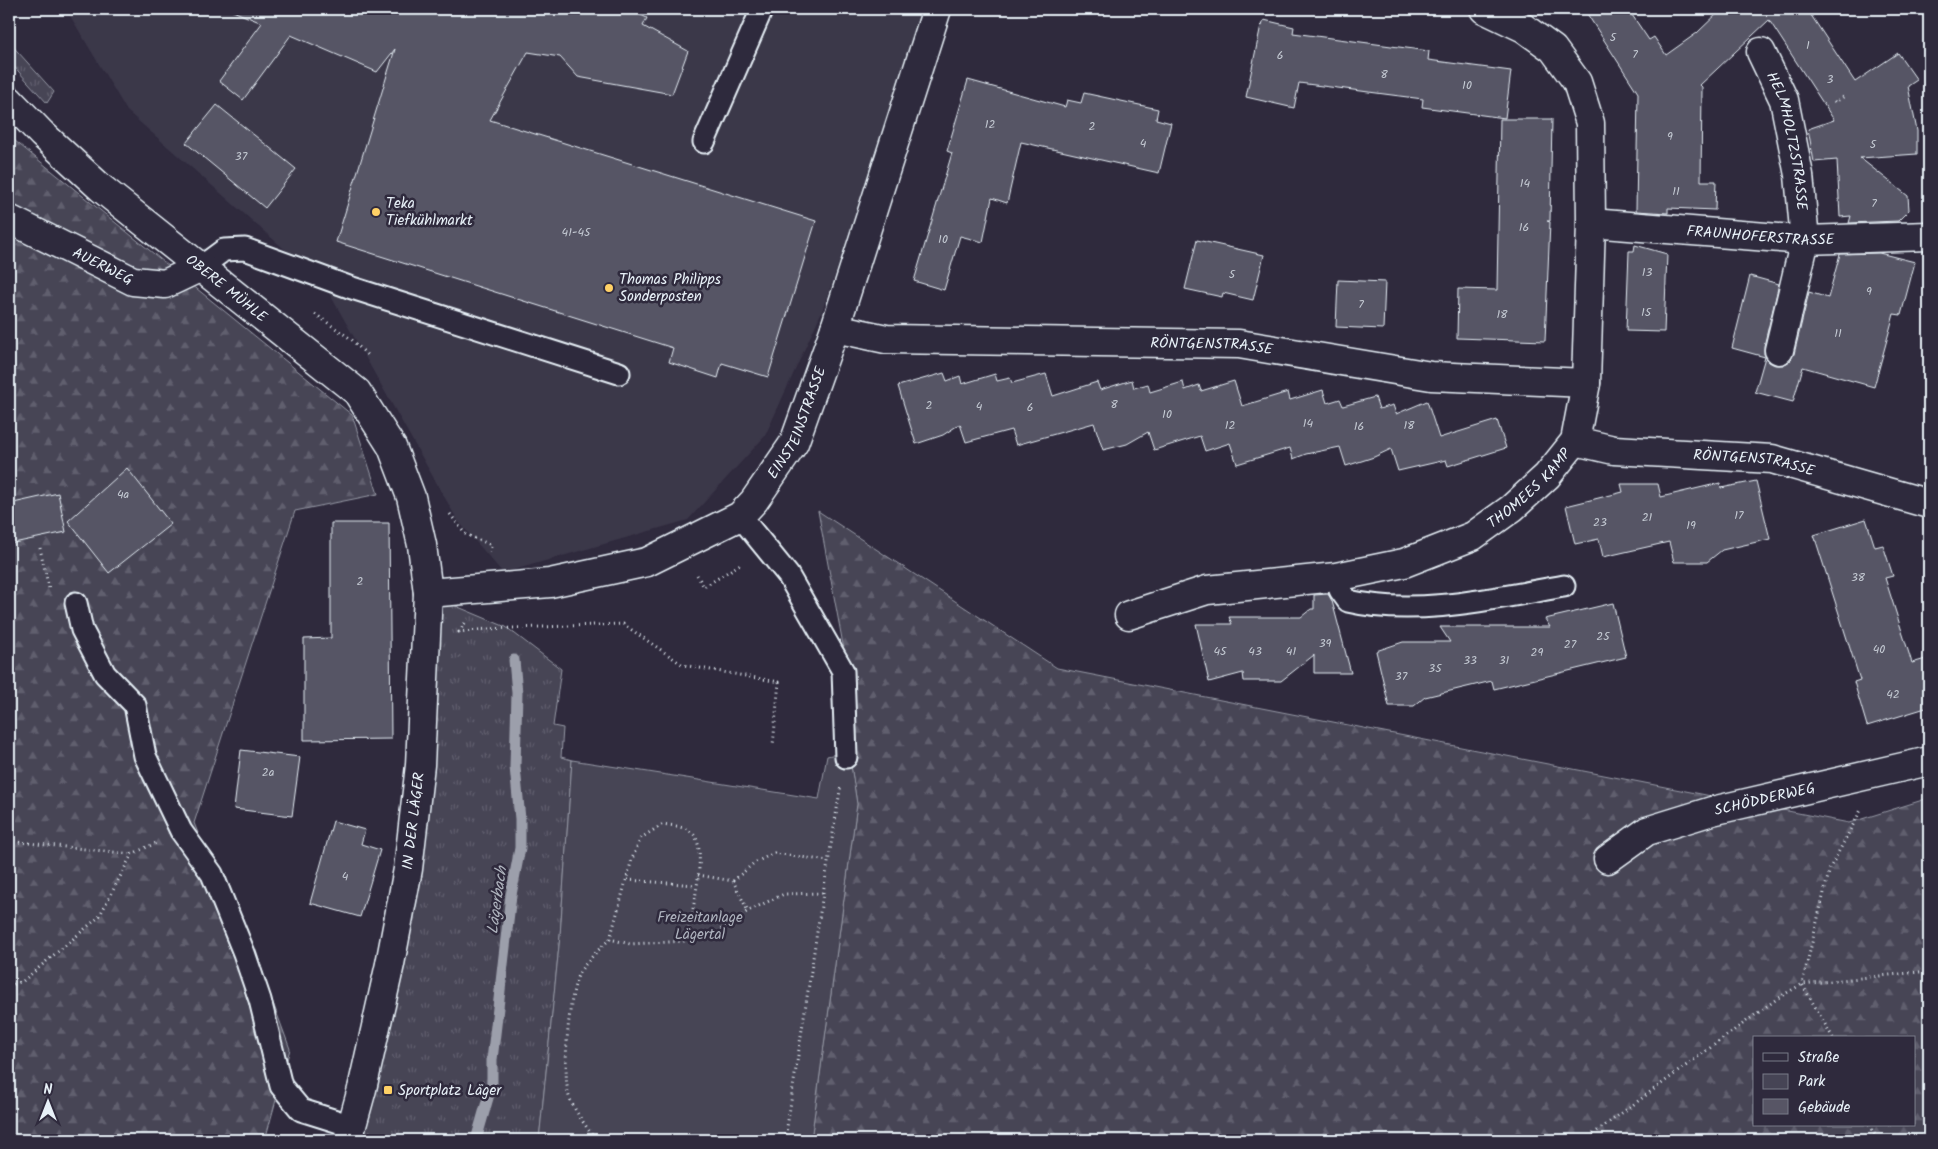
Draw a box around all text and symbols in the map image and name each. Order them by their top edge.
house number: 5 [1610,28,1618,47]
house number: 1 [1806,36,1810,55]
house number: 7 [1632,45,1638,64]
house number: 6 [1277,46,1283,65]
house number: 8 [1380,65,1388,84]
street label: HELMHOLTZSTRASSE [1759,68,1813,213]
house number: 3 [1827,70,1834,89]
house number: 10 [1462,76,1472,95]
house number: 12 [985,115,995,134]
house number: 2 [1089,117,1096,136]
house number: 9 [1667,127,1673,146]
house number: 4 [1140,134,1147,153]
house number: 5 [1870,135,1878,154]
house number: 37 [235,147,248,166]
house number: 14 [1520,174,1531,193]
house number: 11 [1672,182,1680,201]
place label: Teka Tiefkühlmarkt [386,192,473,233]
house number: 7 [1871,194,1877,213]
marker: Teka Tiefkühlmarkt [370,206,382,218]
house number: 16 [1519,218,1529,237]
street label: FRAUNHOFERSTRASSE [1686,220,1836,253]
house number: 41-45 [562,223,592,242]
house number: 10 [938,230,948,249]
street label: AUERWEG [68,242,137,292]
street label: OBERE MÜHLE [180,249,273,330]
house number: 13 [1642,263,1652,282]
house number: 5 [1229,265,1237,284]
place label: Thomas Philipps Sonderposten [619,268,722,309]
marker: Thomas Philipps Sonderposten [603,282,615,294]
house number: 9 [1866,282,1872,301]
house number: 7 [1358,295,1364,314]
house number: 15 [1641,303,1653,322]
house number: 18 [1497,305,1508,324]
house number: 11 [1834,324,1842,343]
street label: RÖNTGENSTRASSE [1150,332,1276,363]
street label: EINSTEINSTRASSE [762,362,834,484]
house number: 8 [1110,395,1118,414]
house number: 2 [926,396,933,415]
house number: 4 [976,397,983,416]
house number: 6 [1027,398,1033,417]
house number: 10 [1162,405,1172,424]
house number: 14 [1303,414,1314,433]
house number: 12 [1225,416,1235,435]
house number: 18 [1404,416,1415,435]
house number: 16 [1354,417,1364,436]
street label: THOMEES KAMP [1482,443,1578,535]
street label: RÖNTGENSTRASSE [1693,444,1819,484]
house number: 4a [117,485,129,504]
house number: 17 [1734,506,1744,525]
house number: 21 [1642,508,1653,527]
house number: 23 [1593,513,1607,532]
house number: 19 [1686,516,1696,535]
house number: 38 [1851,568,1866,587]
house number: 2 [357,572,364,591]
house number: 25 [1596,627,1611,646]
house number: 39 [1319,634,1331,653]
house number: 27 [1564,635,1577,654]
house number: 40 [1873,640,1885,659]
house number: 45 [1213,642,1228,661]
house number: 43 [1248,642,1262,661]
house number: 41 [1286,642,1296,661]
house number: 29 [1531,643,1544,662]
house number: 33 [1463,651,1477,670]
house number: 31 [1499,651,1510,670]
house number: 35 [1428,659,1443,678]
house number: 37 [1395,667,1408,686]
house number: 42 [1886,685,1900,704]
house number: 2a [262,763,275,782]
street label: IN DER LÄGER [396,771,432,871]
street label: SCHÖDDERWEG [1712,777,1818,823]
water label: Lägerbach [480,863,515,936]
house number: 4 [342,867,349,886]
park label: Freizeitanlage Lägertal [657,906,743,947]
legend [1753,1036,1916,1126]
text: Straße [1798,1046,1840,1070]
text: Park [1798,1070,1826,1094]
north arrow [22,1076,72,1126]
text: N [44,1079,53,1101]
place label: Sportplatz Läger [398,1079,502,1103]
marker: Sportplatz Läger [382,1084,394,1096]
text: Gebäude [1798,1096,1851,1120]

